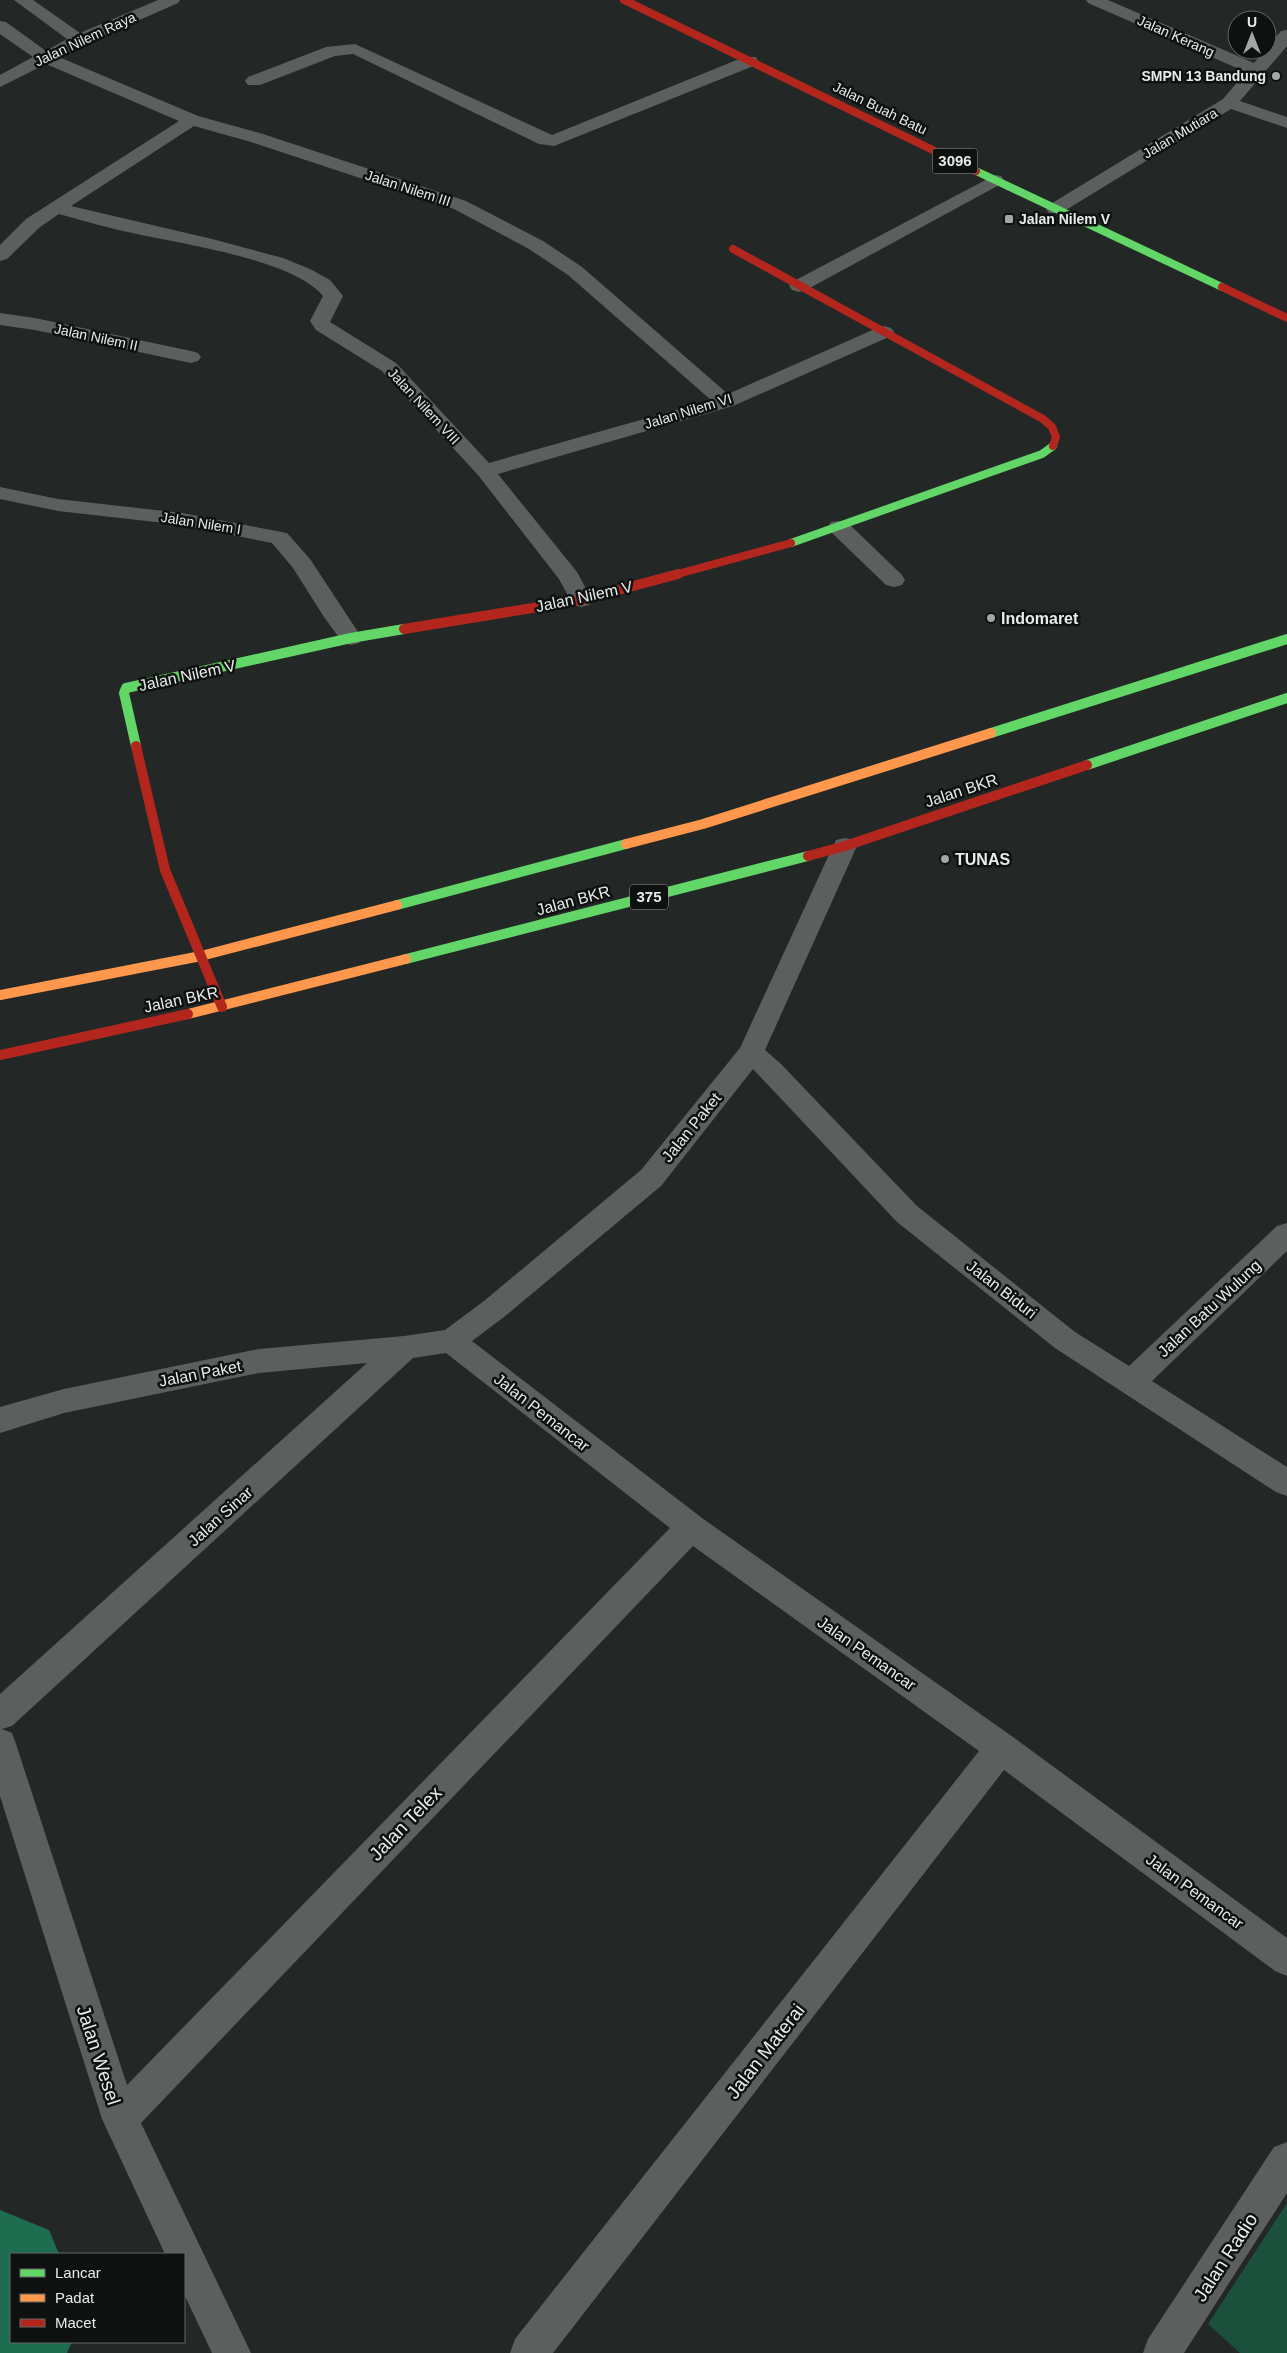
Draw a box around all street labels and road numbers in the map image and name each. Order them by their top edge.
street label: Jalan Nilem Raya [32,8,138,69]
street label: Jalan Kerang [1135,12,1217,60]
street label: Jalan Buah Batu [830,78,930,138]
street label: Jalan Mutiara [1140,104,1220,162]
road number: 3096 [932,148,978,174]
street label: Jalan Nilem III [363,167,453,209]
street label: Jalan Nilem II [53,320,139,354]
street label: Jalan Nilem VIII [385,365,463,447]
street label: Jalan Nilem VI [643,390,733,432]
street label: Jalan Nilem I [160,509,242,537]
street label: Jalan Nilem V [534,578,634,615]
street label: Jalan Nilem V [137,657,237,694]
street label: Jalan BKR [923,771,1000,810]
street label: Jalan BKR [534,882,612,918]
road number: 375 [630,884,668,910]
street label: Jalan BKR [142,983,220,1016]
street label: Jalan Paket [658,1089,725,1165]
street label: Jalan Batu Wulung [1155,1256,1264,1360]
street label: Jalan Biduri [964,1257,1040,1322]
street label: Jalan Paket [157,1357,243,1390]
street label: Jalan Pemancar [491,1370,593,1455]
street label: Jalan Sinar [185,1483,256,1549]
street label: Jalan Pemancar [814,1613,919,1694]
street label: Jalan Telex [365,1782,446,1865]
street label: Jalan Pemancar [1143,1851,1247,1933]
street label: Jalan Materai [722,2000,809,2103]
street label: Jalan Wesel [73,2003,124,2107]
street label: Jalan Radio [1189,2209,1262,2305]

